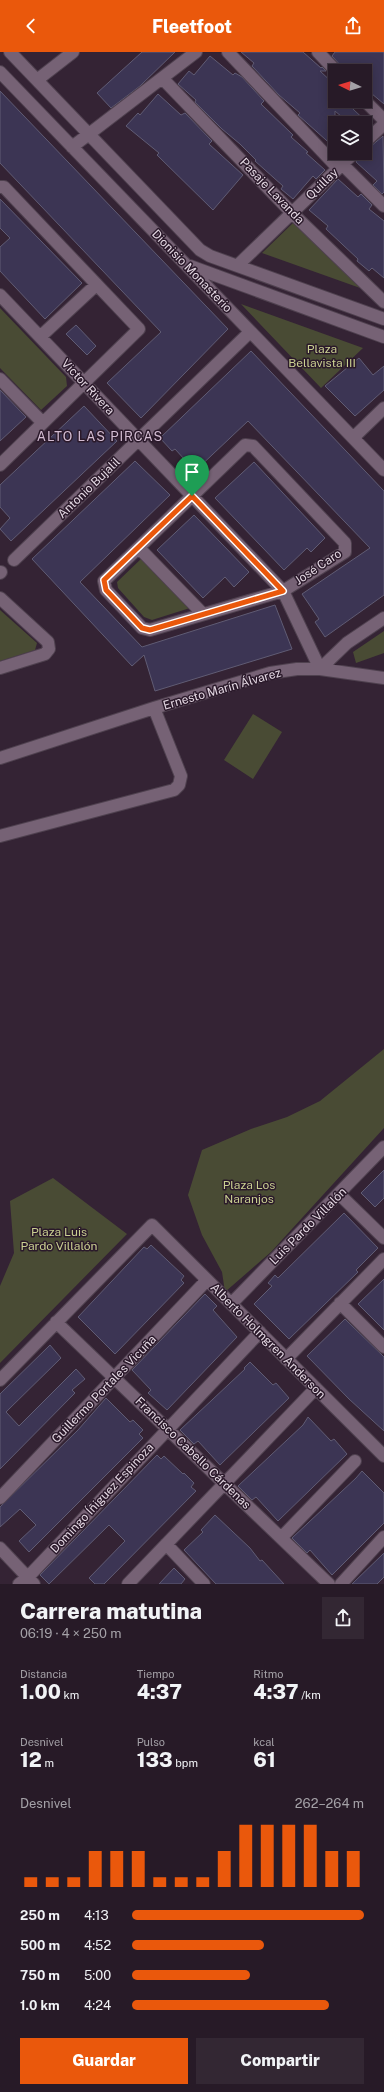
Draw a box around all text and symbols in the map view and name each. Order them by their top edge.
icon: back [20,15,42,37]
icon: share [342,15,364,37]
text: Fleetfoot [152,16,232,37]
north arrow [328,64,372,108]
map controls [328,64,372,160]
button: layers [328,116,372,160]
street label: Pasaje Lavanda [237,155,307,227]
street label: Quillay [303,165,341,203]
street label: Dionisio Monasterio [149,227,235,315]
park label: Plaza Bellavista III [288,342,356,370]
street label: Victor Rivera [59,356,117,418]
district label: ALTO LAS PIRCAS [37,429,163,444]
street label: Antonio Bujalil [55,455,123,521]
pin [175,455,209,496]
icon: arrive [181,461,203,483]
street label: José Caro [292,546,344,588]
street label: Ernesto Marín Álvarez [161,665,283,713]
park label: Plaza Los Naranjos [223,1178,275,1206]
street label: Luis Pardo Villalón [267,1185,349,1267]
park label: Plaza Luis Pardo Villalón [20,1225,98,1253]
street label: Alberto Holmgren Anderson [208,1281,329,1402]
street label: Guillermo Portales Vicuña [49,1332,159,1446]
street label: Francisco Cabello Cárdenas [132,1394,254,1512]
street label: Domingo Íñiguez Espinoza [47,1440,157,1556]
button: share [322,1597,364,1639]
text: Carrera matutina [20,1598,202,1624]
text: 06:19 · 4 × 250 m [20,1626,121,1641]
text: Distancia [20,1668,67,1680]
text: Tiempo [137,1668,174,1680]
text: Ritmo [253,1668,283,1680]
text: 1.00 [20,1680,61,1704]
text: 4:37 [137,1680,182,1704]
text: 4:37 [253,1680,299,1704]
text: km [61,1689,79,1701]
text: /km [299,1689,321,1701]
text: Desnivel [20,1736,63,1748]
text: Pulso [137,1736,165,1748]
text: kcal [253,1736,275,1748]
text: 12 [20,1748,42,1772]
text: 133 [137,1748,173,1772]
text: 61 [253,1748,276,1772]
text: m [42,1757,54,1769]
text: bpm [173,1757,198,1769]
text: Desnivel [20,1796,71,1811]
text: 262–264 m [295,1796,364,1811]
text: 250 m [20,1908,60,1923]
text: 4:13 [84,1908,109,1923]
text: 500 m [20,1938,60,1953]
text: 4:52 [84,1938,111,1953]
text: 750 m [20,1968,60,1983]
text: 5:00 [84,1968,111,1983]
text: 1.0 km [20,1998,60,2013]
text: 4:24 [84,1998,111,2013]
button: Guardar [20,2038,188,2084]
button: Compartir [196,2038,364,2084]

